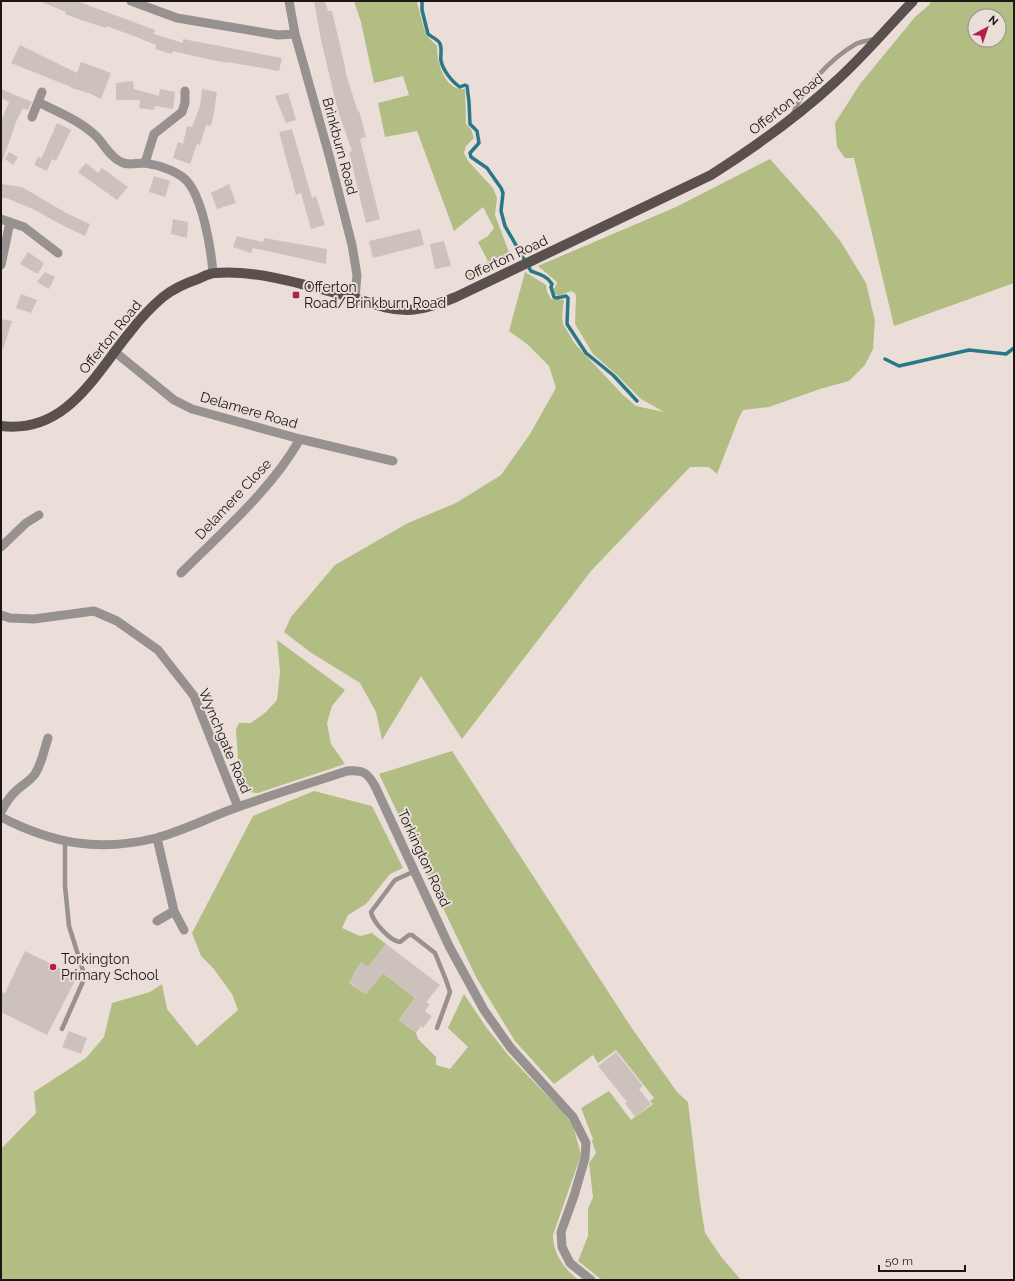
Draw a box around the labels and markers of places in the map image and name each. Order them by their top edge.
place label: Offerton Road/Brinkburn Road [304,279,446,311]
marker: Offerton Road/Brinkburn Road [291,290,301,300]
place label: Torkington Primary School [61,951,159,983]
marker: Torkington Primary School [48,962,58,972]

